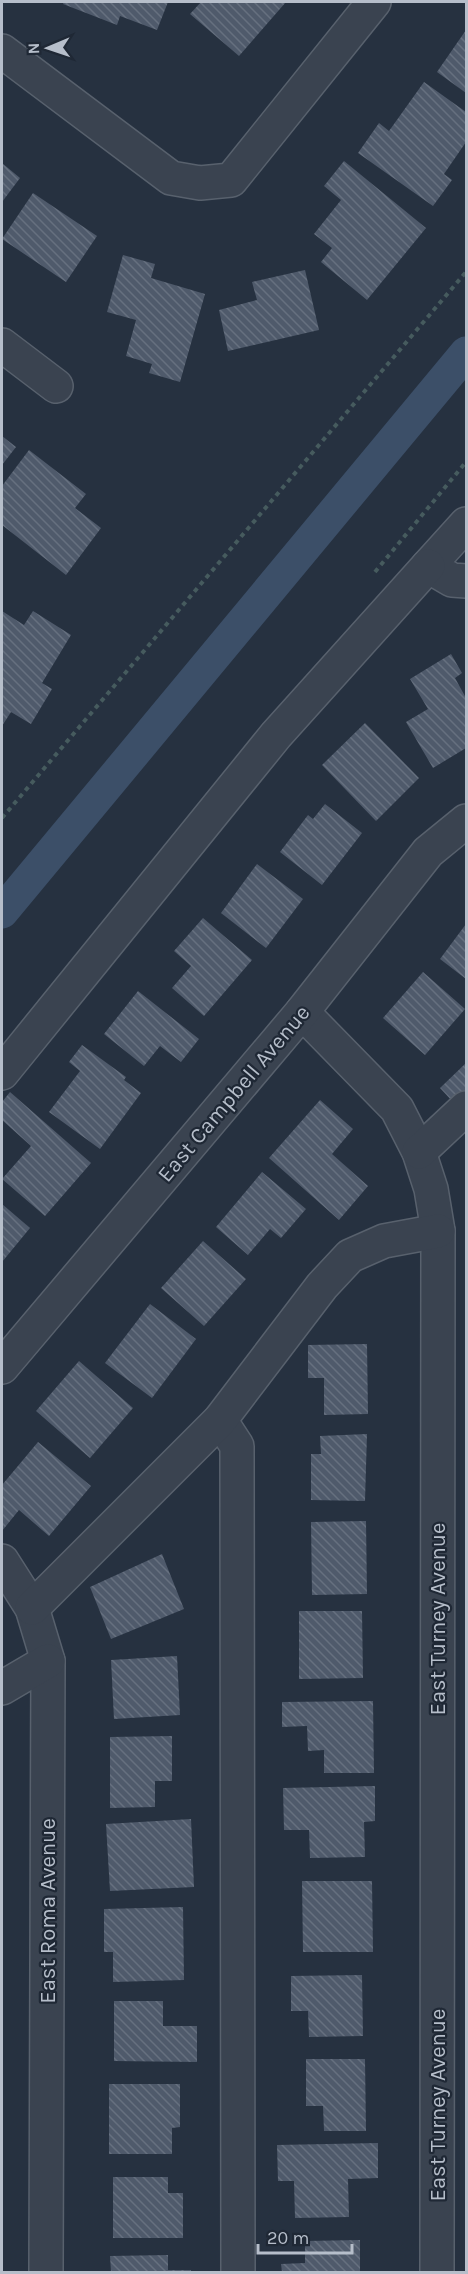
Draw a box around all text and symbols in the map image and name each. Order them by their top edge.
north arrow [18,18,78,78]
text: N [24,42,43,55]
street label: East Campbell Avenue [152,1000,315,1187]
street label: East Turney Avenue [425,1523,451,1715]
street label: East Roma Avenue [35,1818,61,2004]
street label: East Turney Avenue [425,2009,451,2201]
scale bar [258,2217,352,2255]
text: 20 m [267,2227,309,2249]

